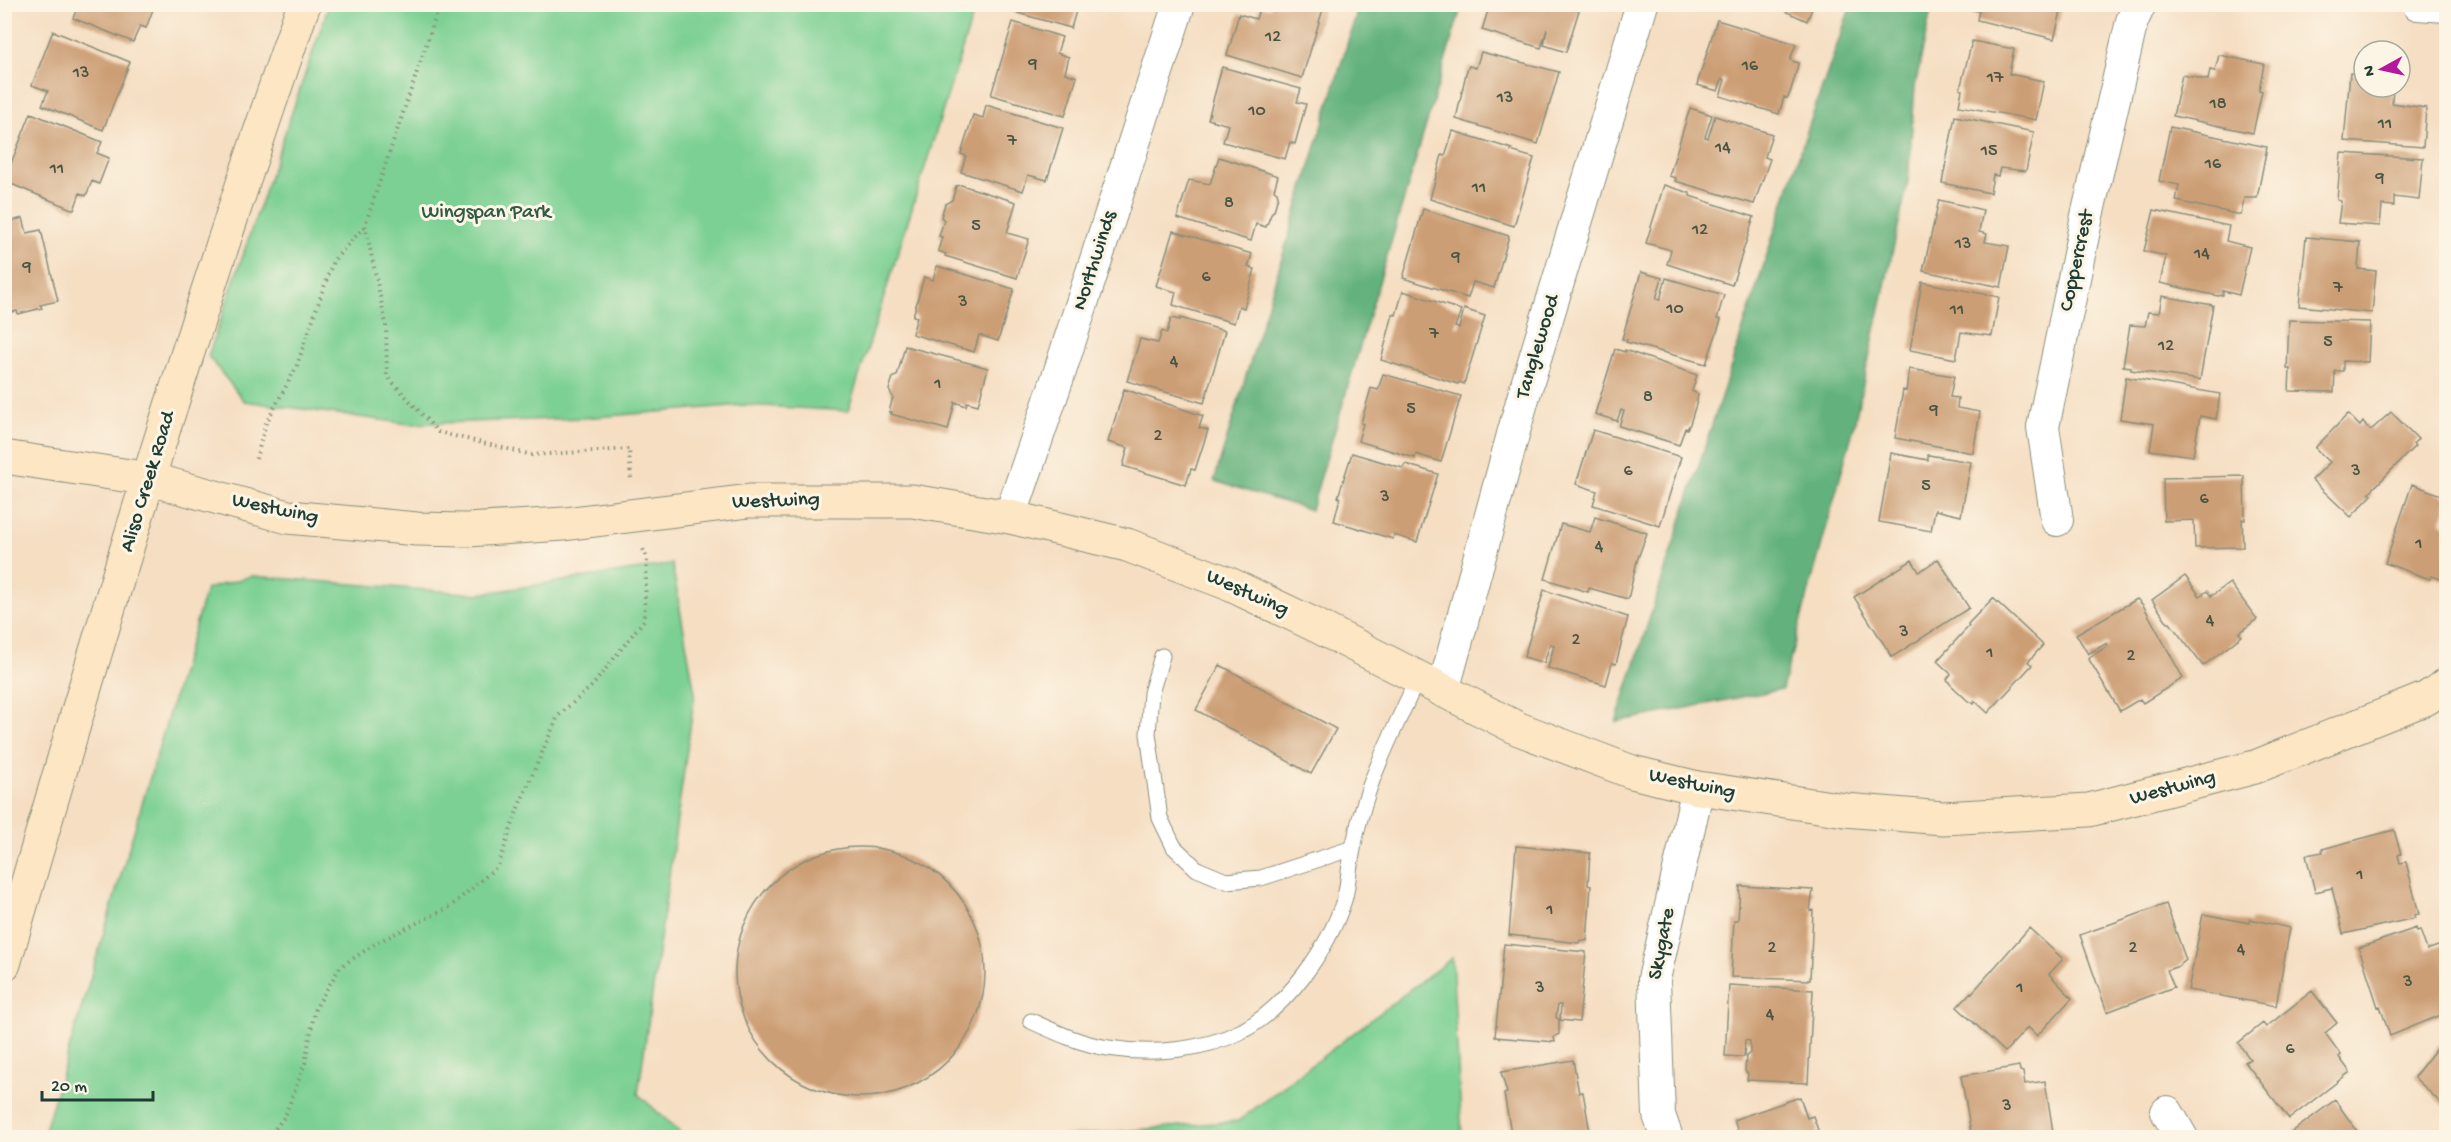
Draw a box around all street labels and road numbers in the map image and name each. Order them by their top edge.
street label: Coppercrest [2055,206,2101,314]
street label: Northwinds [1068,207,1124,314]
street label: Tanglewood [1511,290,1567,403]
street label: Aliso Creek Road [116,407,183,555]
street label: Westwing [732,488,820,516]
street label: Westwing [229,489,321,531]
street label: Westwing [1202,565,1292,623]
street label: Westwing [1646,764,1738,806]
street label: Westwing [2127,766,2219,812]
street label: Skygate [1644,905,1682,982]

